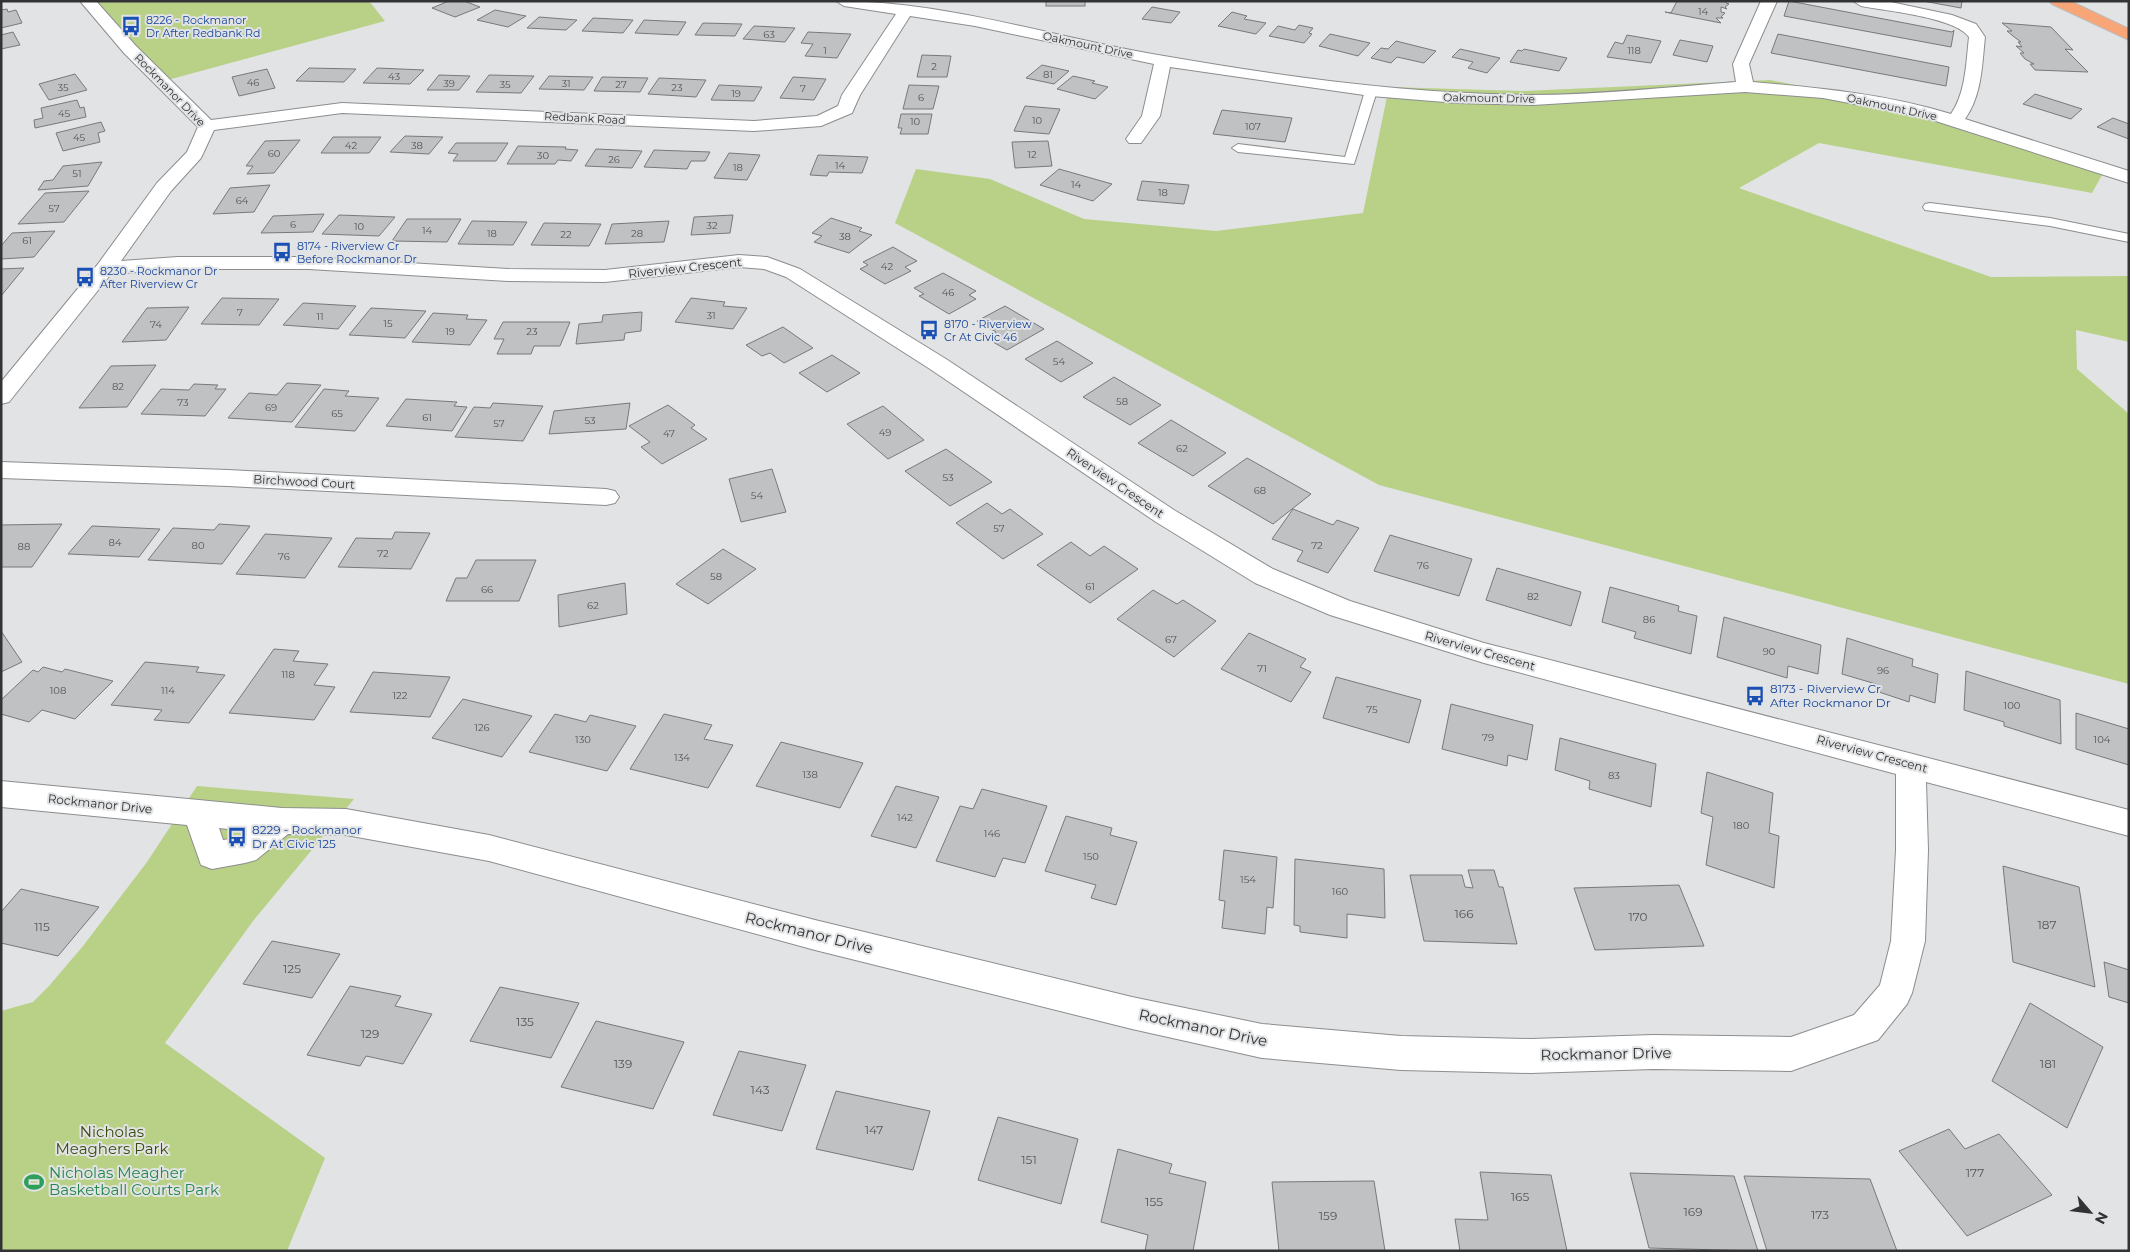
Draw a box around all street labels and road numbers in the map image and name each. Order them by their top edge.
street label: Oakmount Drive [1042,29,1135,61]
street label: Rockmanor Drive [132,51,209,130]
street label: Oakmount Drive [1443,90,1535,106]
street label: Oakmount Drive [1846,91,1939,123]
street label: Redbank Road [544,109,626,127]
street label: Riverview Crescent [627,254,743,281]
street label: Riverview Crescent [1064,444,1167,521]
street label: Birchwood Court [253,471,355,492]
street label: Riverview Crescent [1423,628,1537,673]
street label: Riverview Crescent [1815,731,1929,776]
street label: Rockmanor Drive [47,791,153,816]
street label: Rockmanor Drive [743,907,875,958]
street label: Rockmanor Drive [1137,1005,1269,1050]
street label: Rockmanor Drive [1540,1043,1672,1064]

